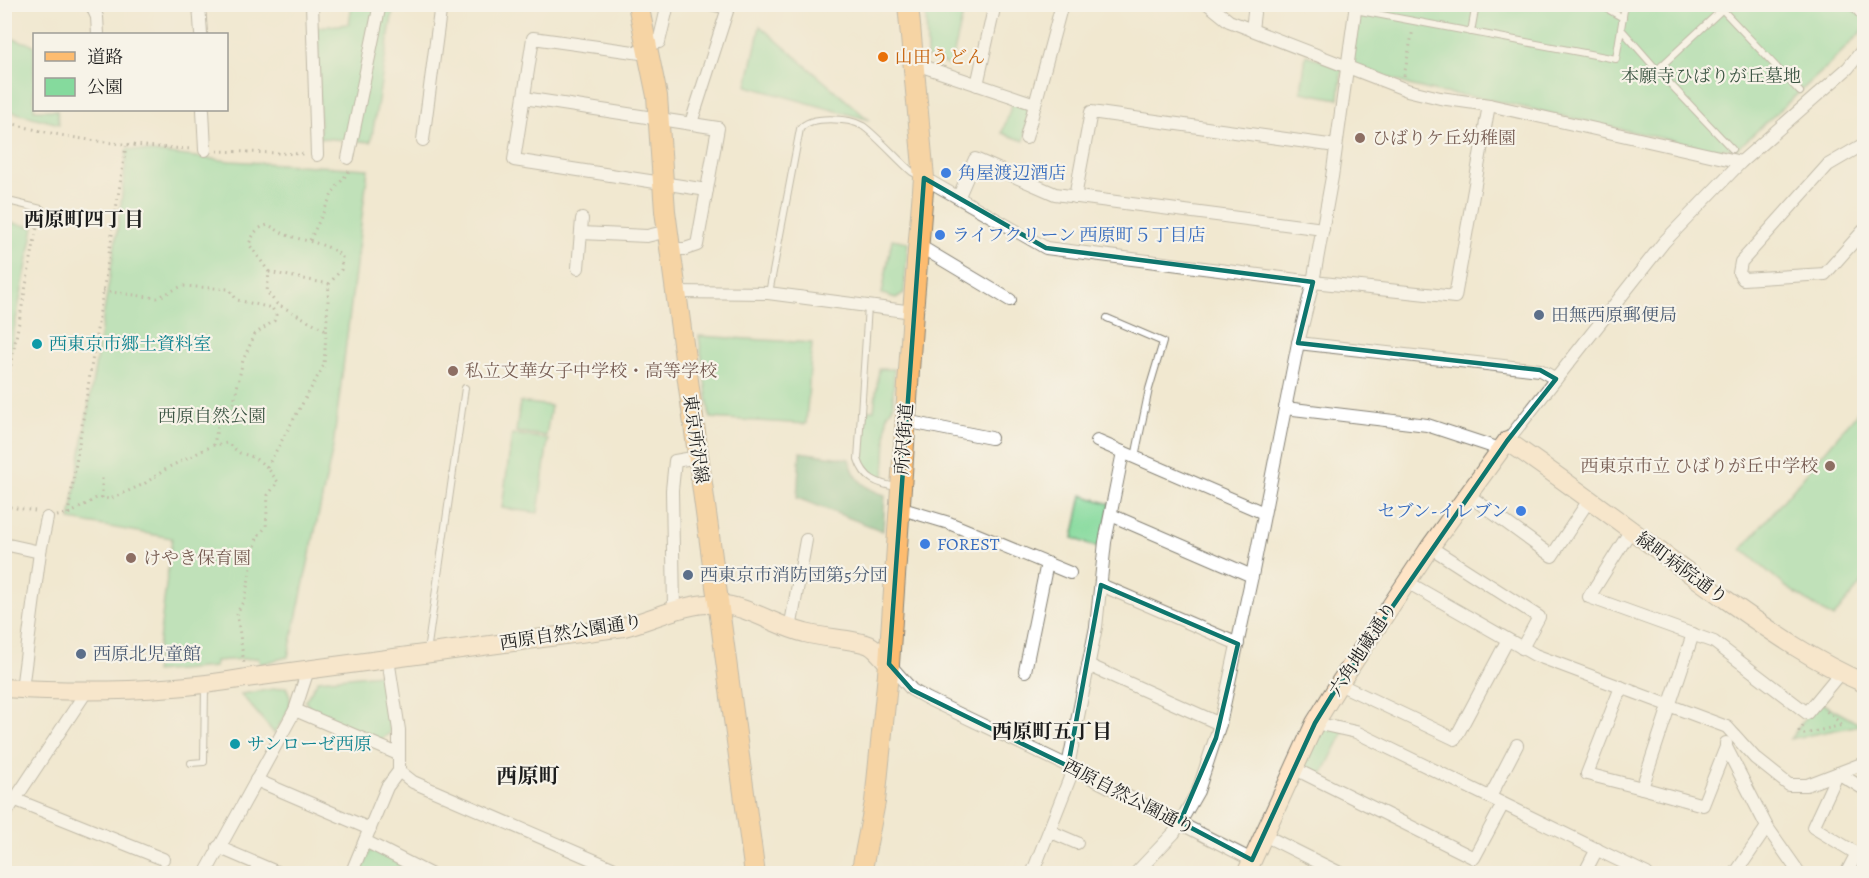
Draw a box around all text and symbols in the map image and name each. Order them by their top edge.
legend [33,33,228,111]
text: 道路 [87,45,123,69]
place label: 山田うどん [895,45,985,69]
marker: 山田うどん [876,50,890,64]
park label: 本願寺ひばりが丘墓地 [1621,64,1801,88]
text: 公園 [87,75,123,99]
place label: ひばりケ丘幼稚園 [1372,126,1516,150]
marker: ひばりケ丘幼稚園 [1353,131,1367,145]
place label: 角屋渡辺酒店 [958,161,1066,185]
marker: 角屋渡辺酒店 [939,166,953,180]
district label: 西原町四丁目 [24,206,144,233]
place label: ライフクリーン 西原町５丁目店 [952,223,1206,247]
marker: ライフクリーン 西原町５丁目店 [933,228,947,242]
place label: 田無西原郵便局 [1551,303,1677,327]
marker: 田無西原郵便局 [1532,308,1546,322]
place label: 西東京市郷土資料室 [49,332,211,356]
marker: 西東京市郷土資料室 [30,337,44,351]
place label: 私立文華女子中学校・高等学校 [465,359,717,383]
marker: 私立文華女子中学校・高等学校 [446,364,460,378]
street label: 東京所沢線 [678,393,714,485]
street label: 所沢街道 [890,402,918,476]
park label: 西原自然公園 [158,404,266,428]
place label: 西東京市立 ひばりが丘中学校 [1580,454,1818,478]
marker: 西東京市立 ひばりが丘中学校 [1823,459,1837,473]
place label: セブン-イレブン [1378,499,1509,523]
marker: セブン-イレブン [1514,504,1528,518]
street label: 緑町病院通り [1631,527,1733,609]
place label: FOREST [937,532,1000,556]
marker: FOREST [918,537,932,551]
place label: けやき保育園 [143,546,251,570]
marker: けやき保育園 [124,551,138,565]
place label: 西東京市消防団第5分団 [700,563,888,587]
marker: 西東京市消防団第5分団 [681,568,695,582]
street label: 六角地蔵通り [1324,597,1402,701]
street label: 西原自然公園通り [498,609,644,655]
place label: 西原北児童館 [93,642,201,666]
marker: 西原北児童館 [74,647,88,661]
district label: 西原町五丁目 [992,718,1112,745]
place label: サンローゼ西原 [247,732,372,756]
marker: サンローゼ西原 [228,737,242,751]
street label: 西原自然公園通り [1059,754,1199,840]
district label: 西原町 [497,762,560,790]

